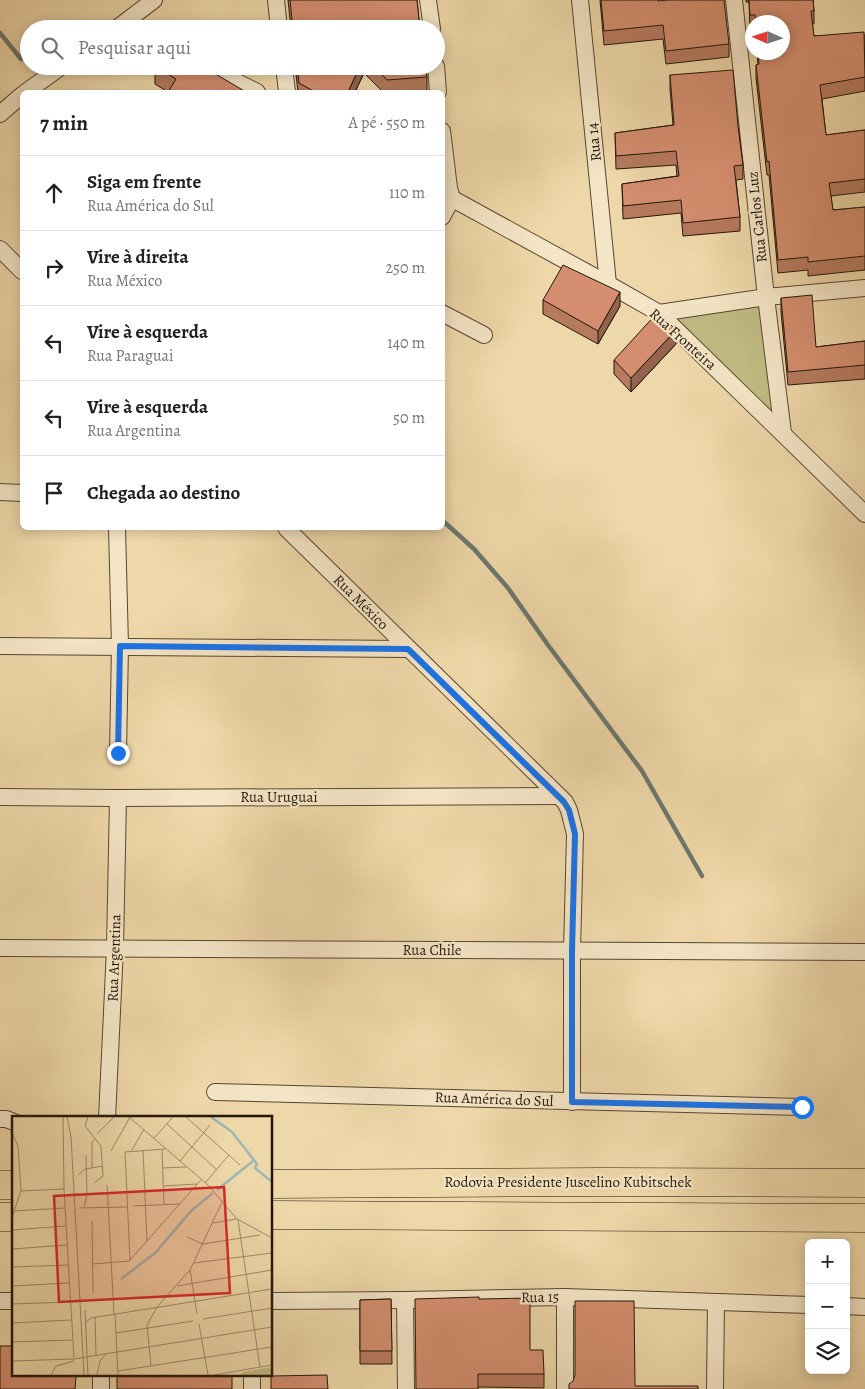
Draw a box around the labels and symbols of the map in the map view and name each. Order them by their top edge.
north arrow [745,15,790,60]
street label: Rua 14 [582,122,606,162]
street label: Rua Carlos Luz [742,170,772,264]
street label: Rua Fronteira [645,303,721,375]
street label: Rua México [329,570,393,634]
route end [107,742,130,765]
street label: Rua Uruguai [240,787,318,807]
street label: Rua Argentina [102,914,126,1002]
street label: Rua Chile [403,940,462,960]
street label: Rua América do Sul [434,1087,554,1111]
route start [791,1096,814,1119]
inset map [12,1116,272,1376]
street label: Rodovia Presidente Juscelino Kubitschek [444,1172,692,1192]
street label: Rua 15 [521,1287,559,1307]

